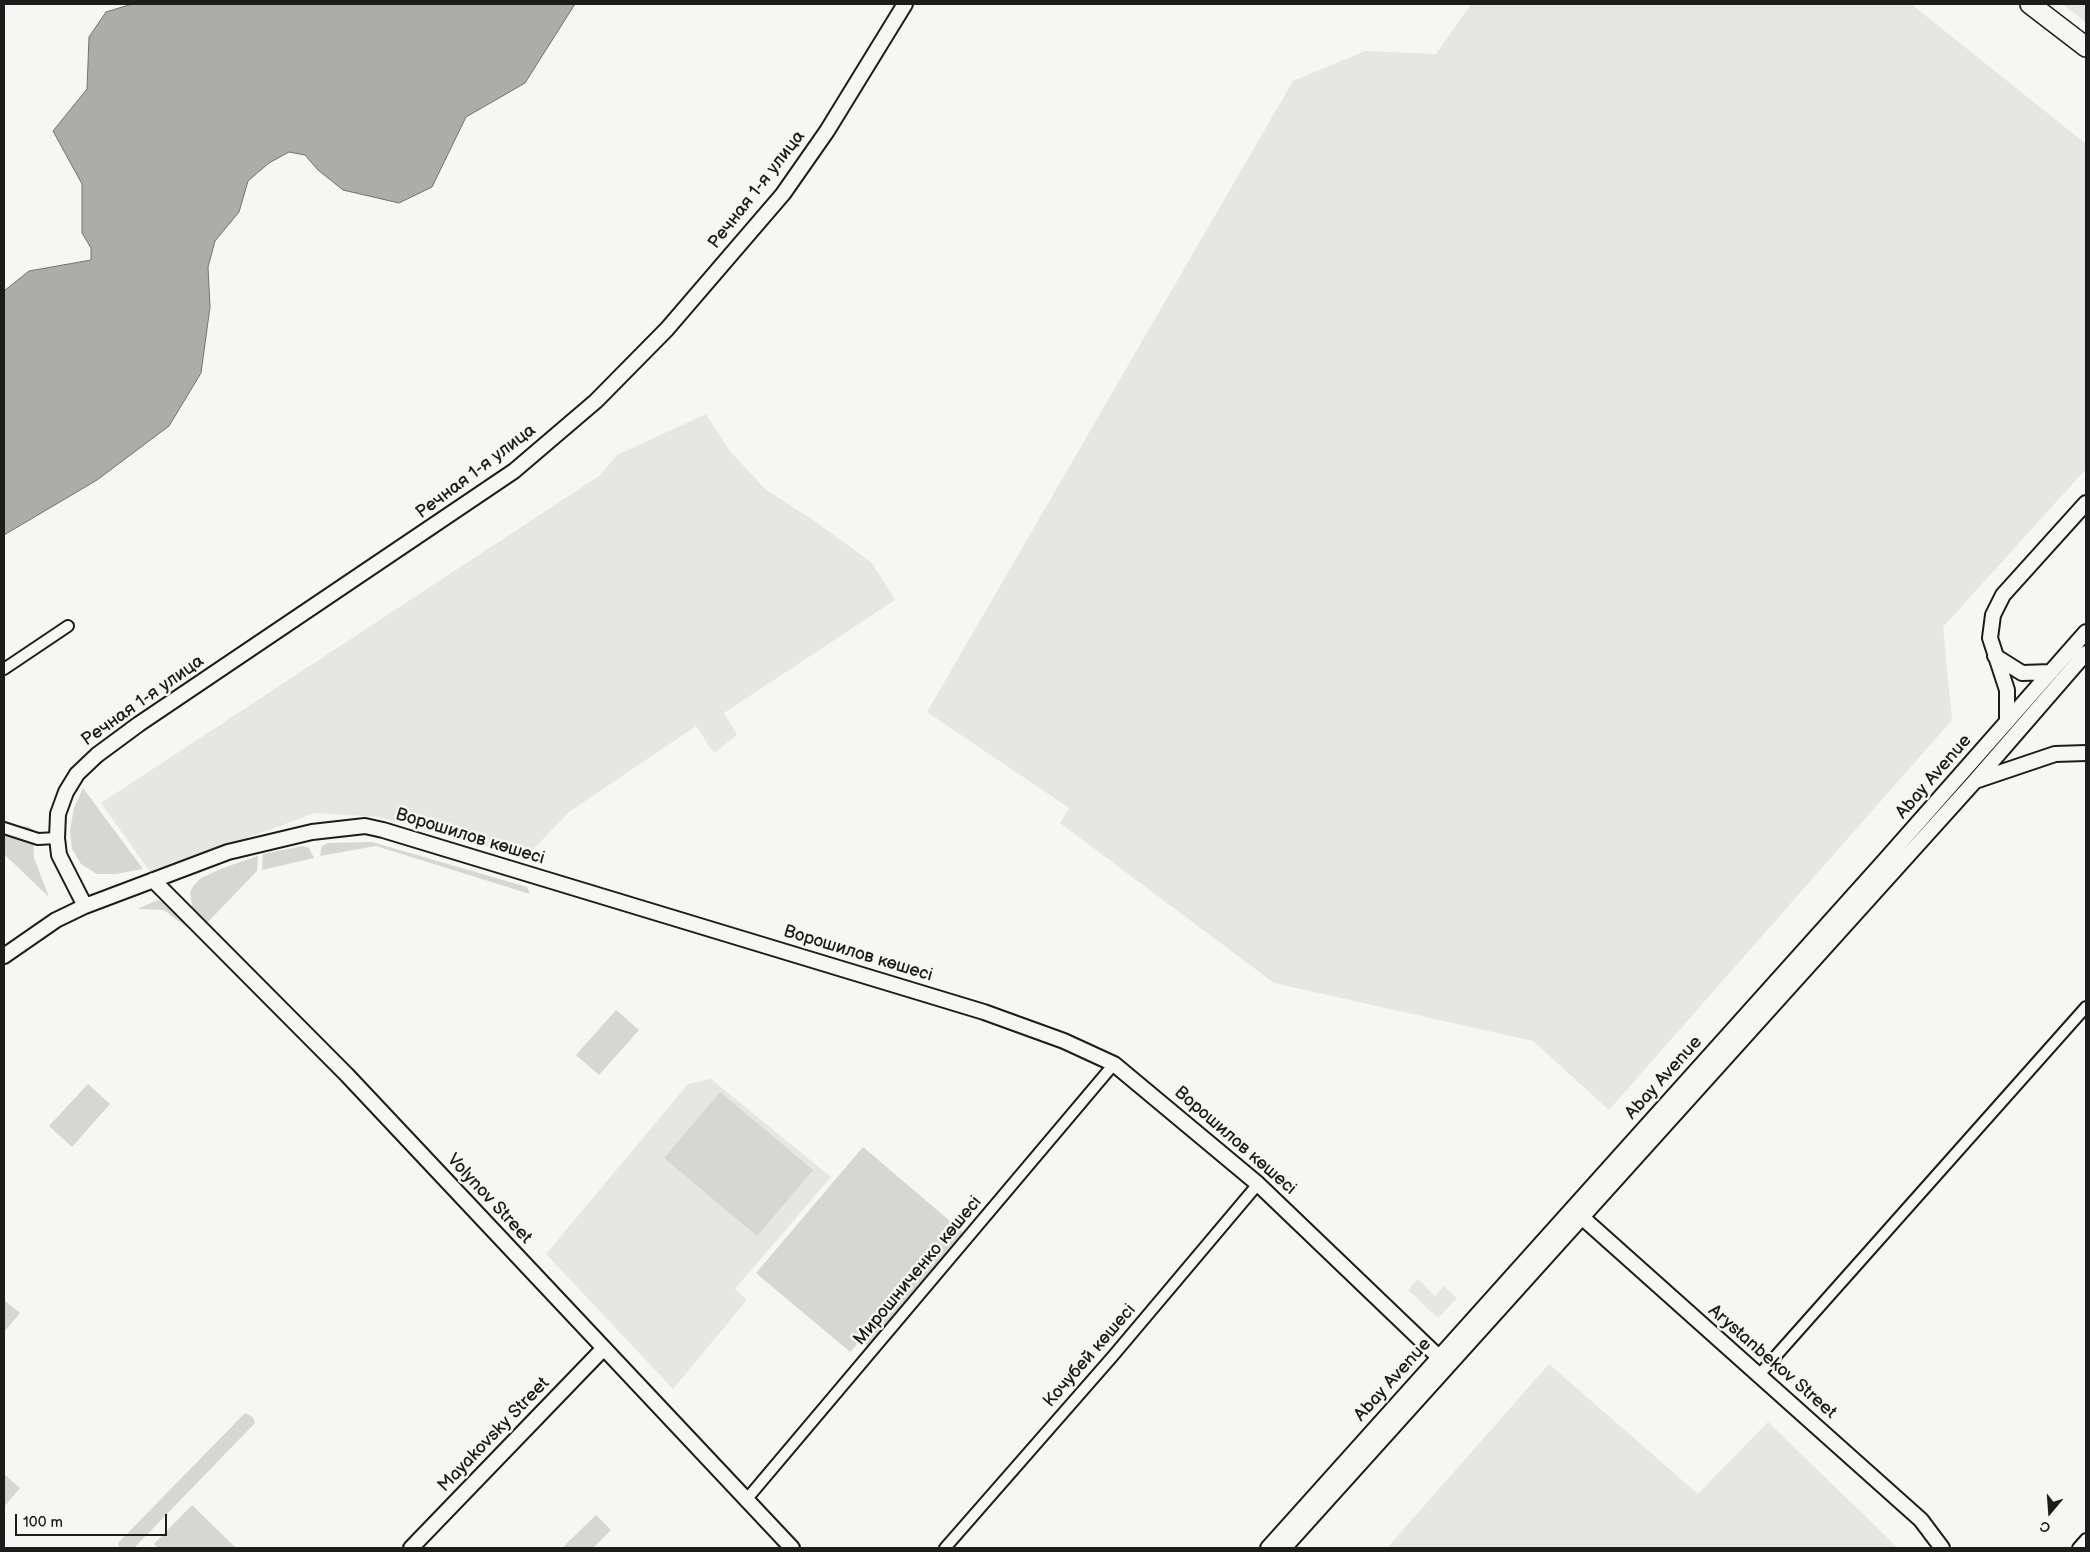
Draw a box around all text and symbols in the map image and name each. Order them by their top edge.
street label: Речная 1-я улица [704,126,810,254]
street label: Речная 1-я улица [412,420,540,524]
street label: Речная 1-я улица [78,651,208,751]
street label: Abay Avenue [1891,730,1977,824]
street label: Ворошилов көшесі [393,804,547,870]
street label: Ворошилов көшесі [781,921,935,987]
street label: Abay Avenue [1621,1032,1707,1124]
street label: Ворошилов көшесі [1170,1082,1300,1200]
street label: Volynov Street [442,1149,536,1249]
street label: Мирошниченко көшесі [849,1192,987,1350]
street label: Кочубей көшесі [1039,1300,1141,1412]
street label: Arystanbekov Street [1703,1300,1841,1424]
street label: Abay Avenue [1350,1334,1436,1426]
street label: Mayakovsky Street [434,1373,554,1497]
north arrow [2025,1487,2075,1537]
scale bar [18,1504,170,1536]
text: 100 m [23,1513,63,1532]
text: С [2038,1517,2052,1536]

